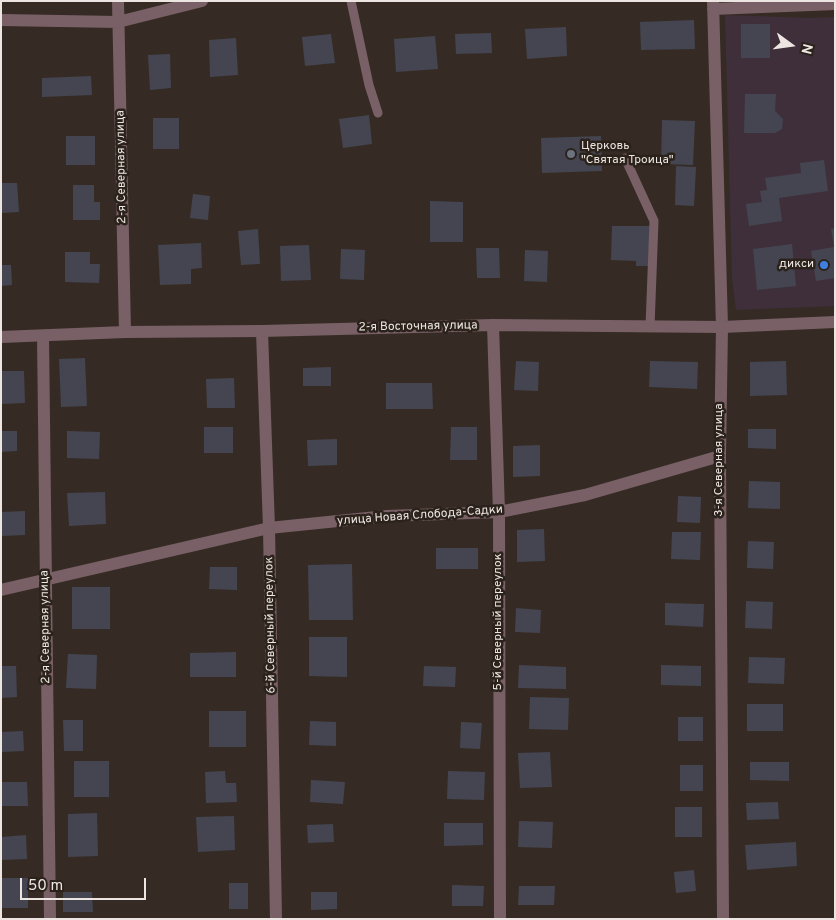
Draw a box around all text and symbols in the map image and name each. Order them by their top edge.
north arrow [766,20,816,70]
text: N [797,42,816,56]
street label: 2-я Северная улица [114,110,130,224]
place label: Церковь "Святая Троица" [581,140,674,168]
marker: Церковь "Святая Троица" [565,148,577,160]
place label: дикси [779,258,814,272]
marker: дикси [818,259,830,271]
street label: 2-я Восточная улица [358,319,478,335]
street label: 3-я Северная улица [713,403,727,517]
street label: улица Новая Слобода-Садки [337,503,503,529]
street label: 5-й Северный переулок [492,553,506,691]
street label: 6-й Северный переулок [263,556,279,694]
street label: 2-я Северная улица [38,570,54,684]
scale bar [22,868,149,900]
text: 50 m [28,877,63,896]

